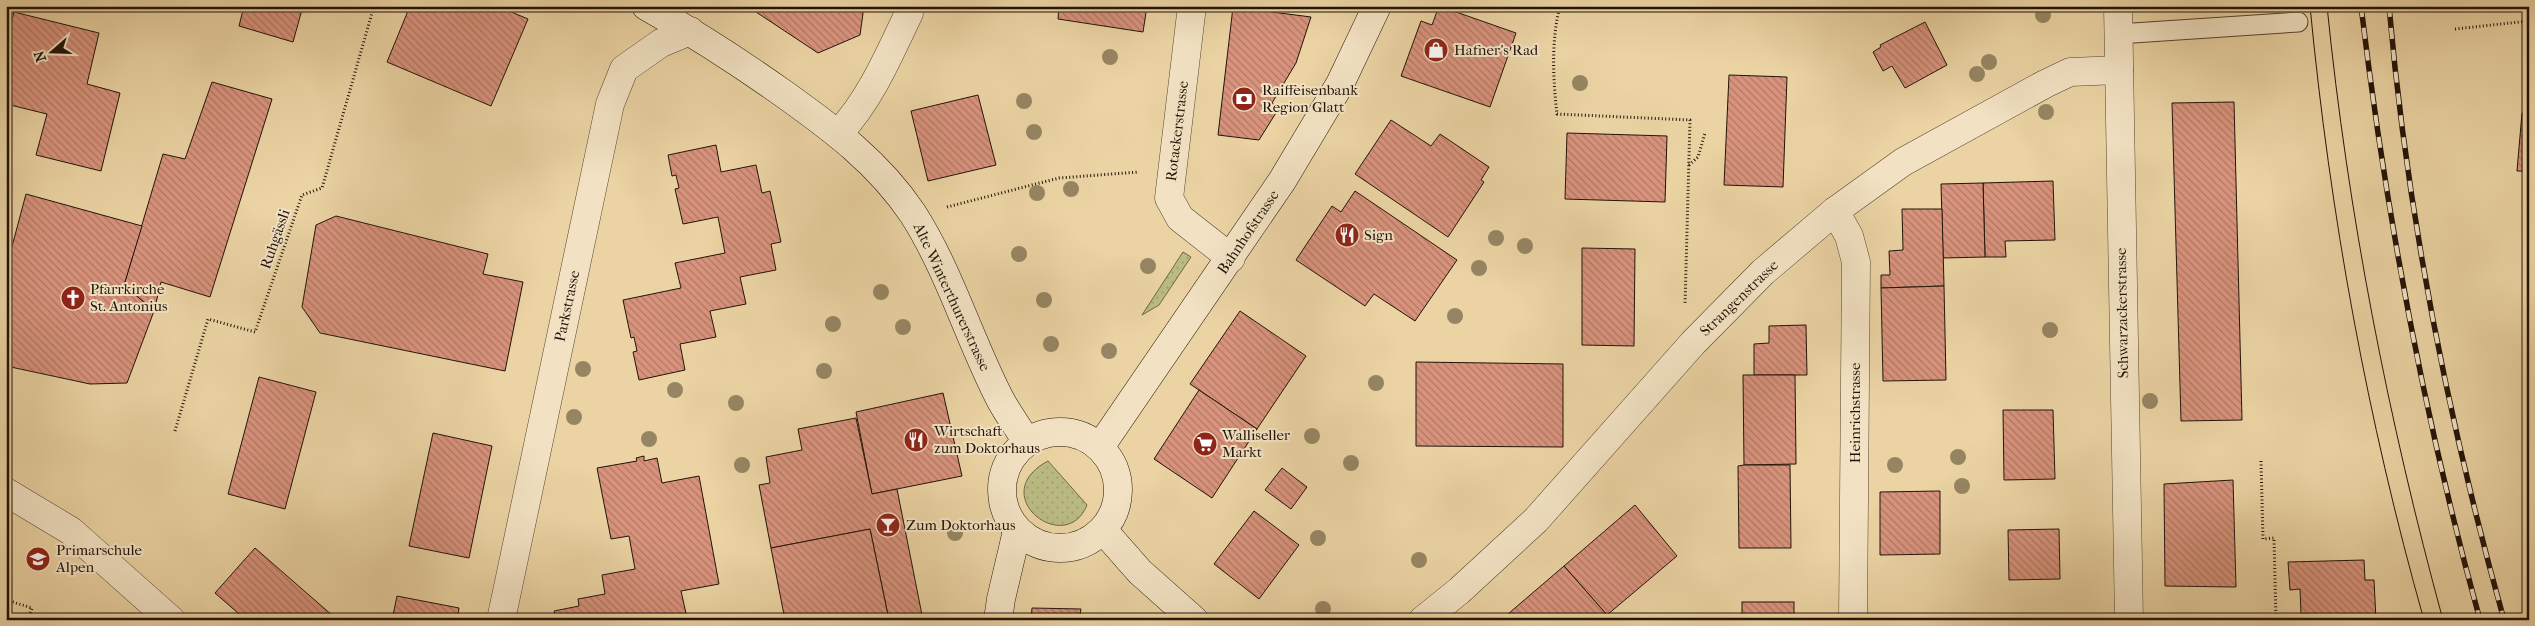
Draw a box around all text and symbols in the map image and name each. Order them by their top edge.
north arrow [28,28,78,78]
shop icon: Hafner's Rad [1423,37,1449,63]
place label: Hafner's Rad [1454,41,1539,59]
text: N [30,48,50,64]
street label: Rotackerstrasse [1162,79,1192,182]
place label: Raiffeisenbank Region Glatt [1262,81,1358,116]
bank icon: Raiffeisenbank Region Glatt [1231,86,1257,112]
street label: Bahnhofstrasse [1213,186,1283,277]
street label: Ruhgässli [256,206,294,271]
street label: Alte Winterthurerstrasse [909,219,995,375]
restaurant icon: Sign [1334,222,1360,248]
place label: Sign [1364,226,1393,244]
street label: Schwarzackerstrasse [2112,247,2132,379]
street label: Strangenstrasse [1696,256,1782,340]
street label: Parkstrasse [551,268,583,343]
place label: Pfarrkirche St. Antonius [90,280,168,315]
church icon: Pfarrkirche St. Antonius [60,285,86,311]
street label: Heinrichstrasse [1846,362,1864,463]
place label: Wirtschaft zum Doktorhaus [933,422,1040,457]
place label: Walliseller Markt [1221,426,1291,461]
restaurant icon: Wirtschaft zum Doktorhaus [903,427,929,453]
supermarket icon: Walliseller Markt [1192,431,1218,457]
bar icon: Zum Doktorhaus [875,512,901,538]
place label: Zum Doktorhaus [906,516,1016,534]
place label: Primarschule Alpen [55,541,142,576]
school or university icon: Primarschule Alpen [25,546,51,572]

